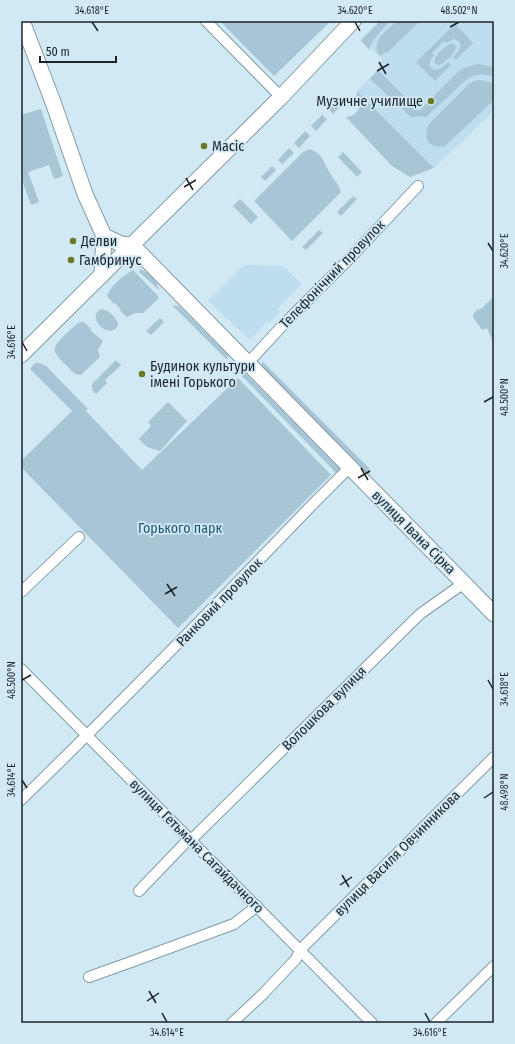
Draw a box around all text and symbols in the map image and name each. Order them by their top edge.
text: 34.618°E [75,5,109,17]
text: 34.620°E [337,5,373,17]
text: 48.502°N [441,5,477,17]
scale bar [40,38,116,64]
text: 50 m [46,45,70,59]
place label: Музичне училище [316,93,423,110]
marker: Музичне училище [426,96,436,106]
place label: Macic [212,138,244,155]
marker: Macic [199,141,209,151]
street label: Телефонічний провулок [276,216,389,332]
place label: Делви [80,233,117,250]
text: 34.620°E [499,233,511,269]
marker: Делви [68,236,78,246]
place label: Гамбринус [79,252,141,269]
marker: Гамбринус [66,255,76,265]
text: 34.616°E [6,325,18,359]
place label: Будинок культури імені Горького [150,358,255,391]
marker: Будинок культури імені Горького [137,369,147,379]
text: 48.500°N [499,378,511,416]
street label: вулиця Івана Сірка [368,487,459,578]
park label: Горького парк [138,520,223,537]
street label: Ранковий провулок [173,554,266,650]
text: 48.500°N [6,661,18,699]
street label: Волошкова вулиця [279,663,370,754]
text: 34.618°E [499,672,511,706]
text: 34.614°E [6,763,18,797]
text: 48.498°N [499,774,511,810]
street label: вулиця Гетьмана Сагайдачного [126,776,267,917]
street label: вулиця Василя Овчинникова [331,787,464,920]
text: 34.614°E [150,1027,184,1039]
text: 34.616°E [413,1027,447,1039]

